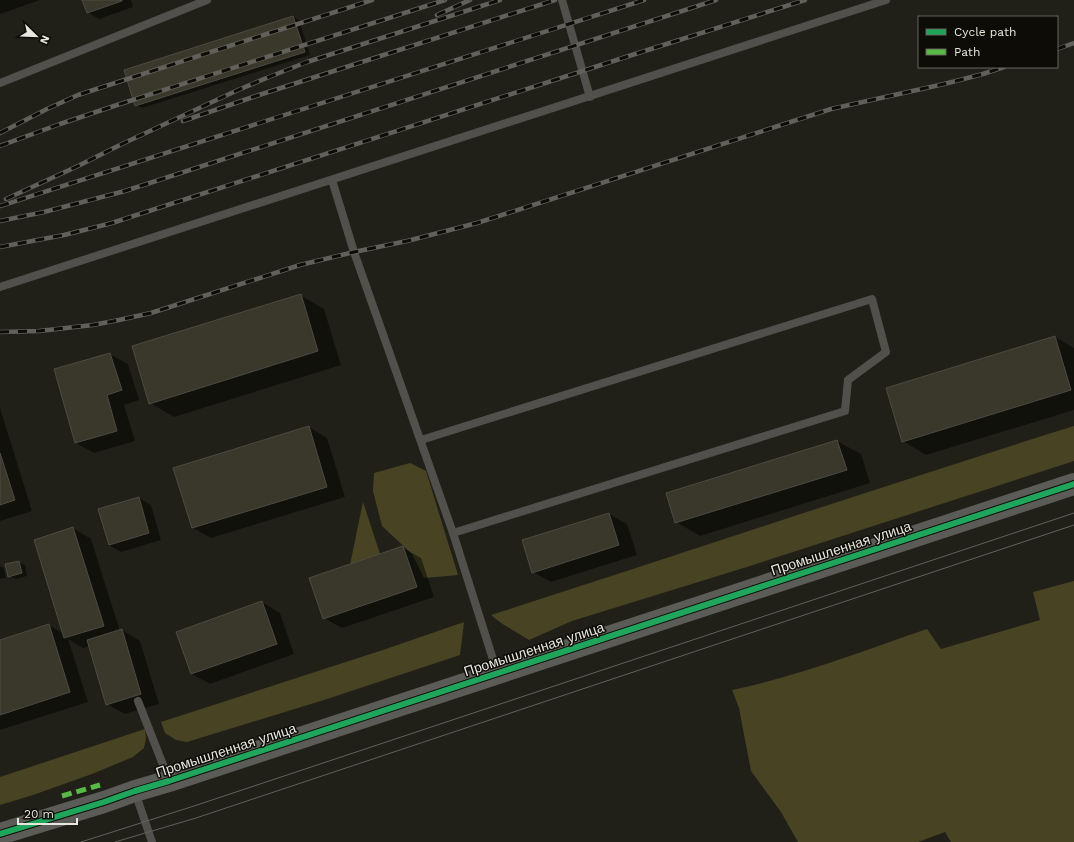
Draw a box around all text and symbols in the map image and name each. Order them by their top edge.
north arrow [16,16,56,56]
legend [918,16,1058,68]
text: Cycle path [954,25,1016,39]
text: N [37,33,52,46]
text: Path [954,45,980,59]
street label: Промышленная улица [769,518,913,578]
street label: Промышленная улица [462,619,606,679]
street label: Промышленная улица [154,720,298,780]
scale bar [18,800,77,826]
text: 20 m [24,807,54,821]

